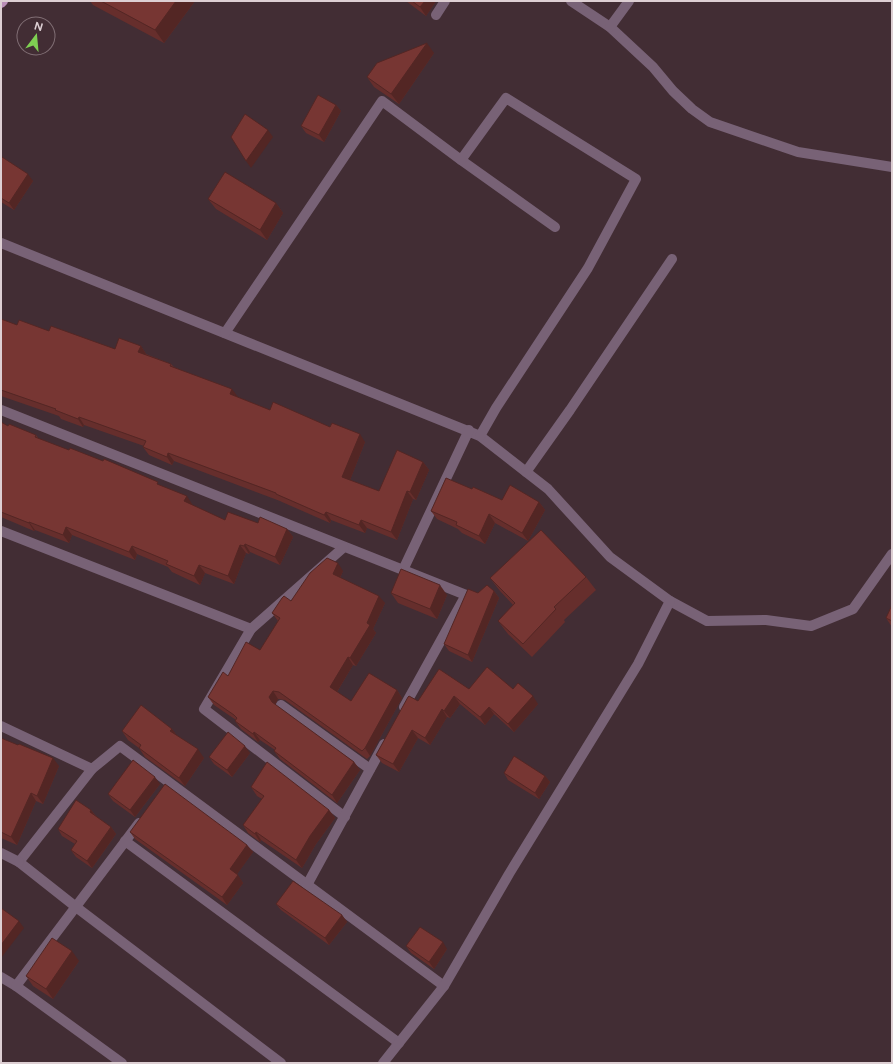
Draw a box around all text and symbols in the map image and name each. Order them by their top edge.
north arrow [16,16,56,56]
text: N [33,19,45,34]

